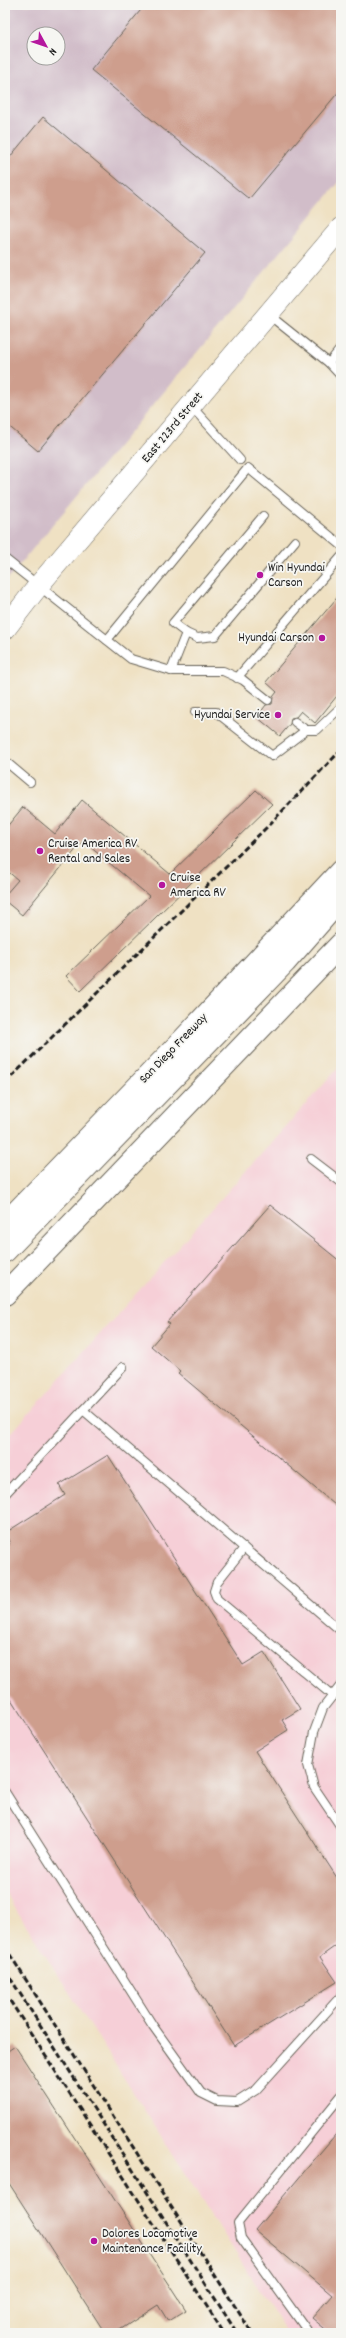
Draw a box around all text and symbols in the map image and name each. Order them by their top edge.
north arrow [26,26,66,66]
text: N [44,44,60,59]
street label: East 223rd Street [137,388,209,468]
place label: Win Hyundai Carson [268,559,326,593]
marker: Win Hyundai Carson [255,570,265,580]
place label: Hyundai Carson [238,629,314,648]
marker: Hyundai Carson [317,633,327,643]
place label: Hyundai Service [194,706,270,725]
marker: Hyundai Service [273,710,283,720]
place label: Cruise America RV Rental and Sales [48,835,138,869]
marker: Cruise America RV Rental and Sales [35,846,45,856]
place label: Cruise America RV [170,869,227,903]
marker: Cruise America RV [157,880,167,890]
street label: San Diego Freeway [135,1009,213,1089]
place label: Dolores Locomotive Maintenance Facility [102,2225,202,2259]
marker: Dolores Locomotive Maintenance Facility [89,2236,99,2246]

